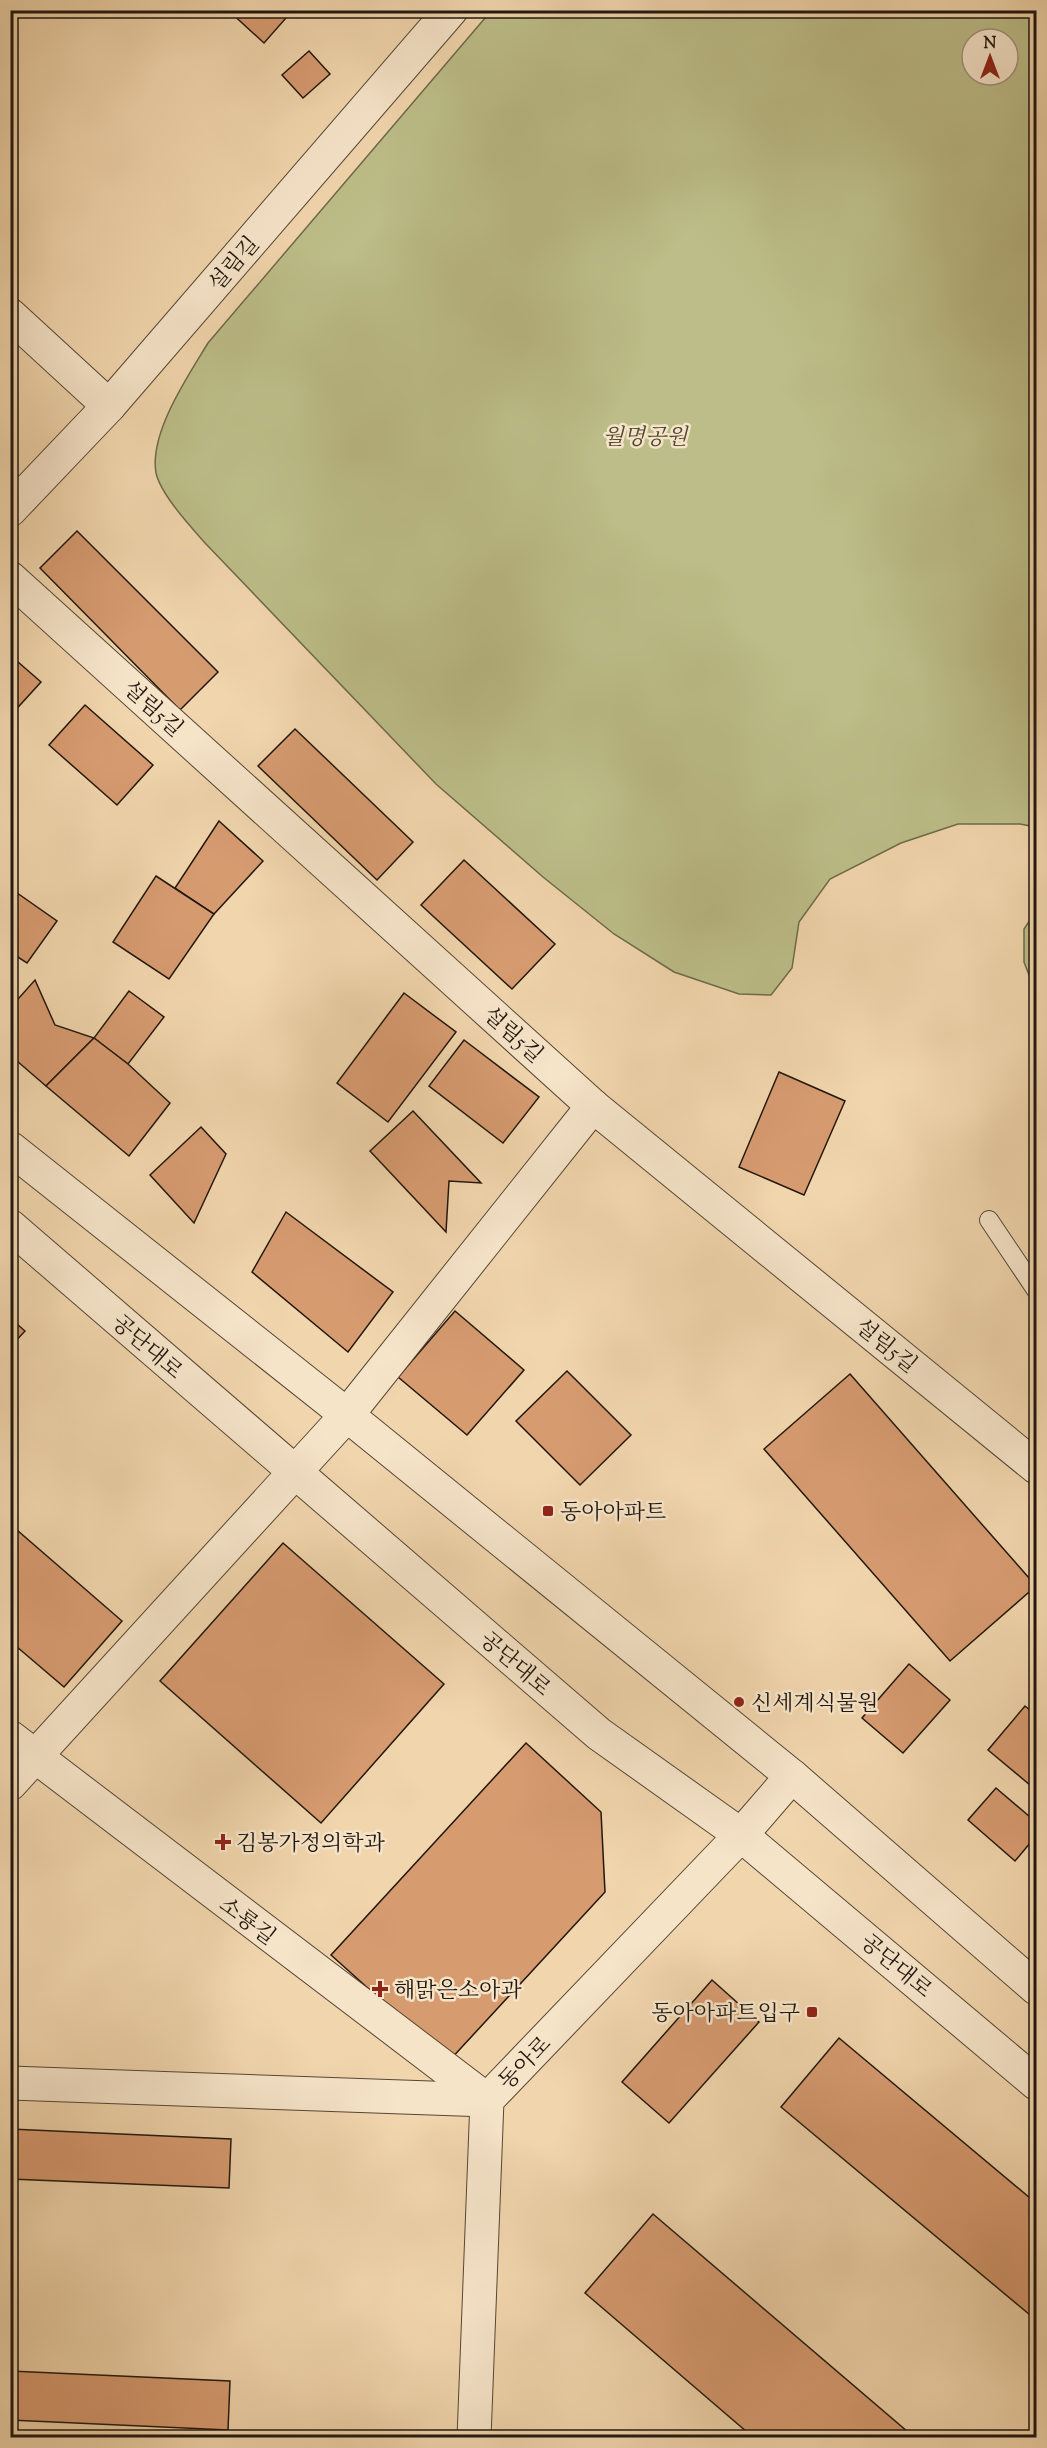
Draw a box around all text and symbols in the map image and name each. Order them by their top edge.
north arrow [960,27,1020,87]
text: N [984,33,997,56]
street label: 설림길 [202,230,268,300]
park label: 월명공원 [602,423,689,455]
street label: 설림5길 [115,674,189,746]
street label: 설림5길 [475,1000,549,1072]
street label: 공단대로 [103,1308,189,1388]
street label: 설림5길 [847,1312,923,1382]
place label: 동아아파트 [560,1498,666,1530]
marker: 동아아파트 [541,1504,555,1518]
street label: 공단대로 [471,1625,557,1705]
place label: 신세계식물원 [751,1689,879,1721]
marker: 신세계식물원 [732,1695,746,1709]
place label: 김봉가정의학과 [236,1829,386,1861]
marker: 김봉가정의학과 [214,1833,232,1851]
street label: 소룡길 [211,1890,281,1954]
street label: 공단대로 [852,1928,938,2007]
place label: 해맑은소아과 [394,1976,522,2008]
marker: 해맑은소아과 [371,1980,389,1998]
place label: 동아아파트입구 [651,1999,800,2031]
marker: 동아아파트입구 [805,2005,819,2019]
street label: 동아로 [493,2030,560,2098]

